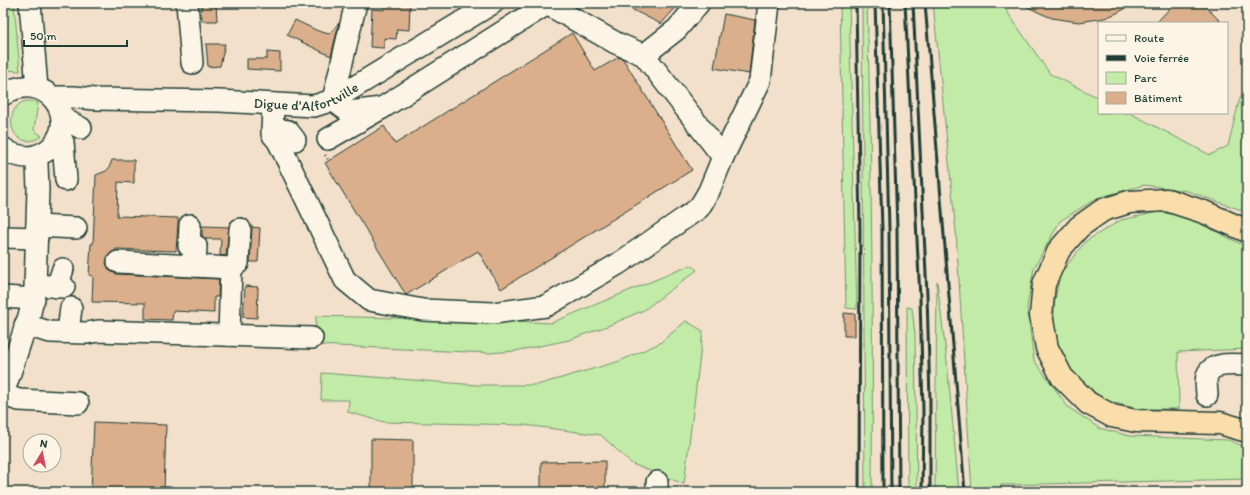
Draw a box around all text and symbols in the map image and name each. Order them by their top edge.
scale bar [24,22,127,48]
legend [1098,22,1228,114]
text: 50 m [30,29,56,43]
text: Route [1134,31,1164,45]
text: Voie ferrée [1134,51,1189,65]
text: Parc [1134,71,1157,85]
street label: Digue d'Alfortville [253,79,362,115]
text: Bâtiment [1134,91,1183,105]
north arrow [22,433,62,473]
text: N [39,437,48,451]

